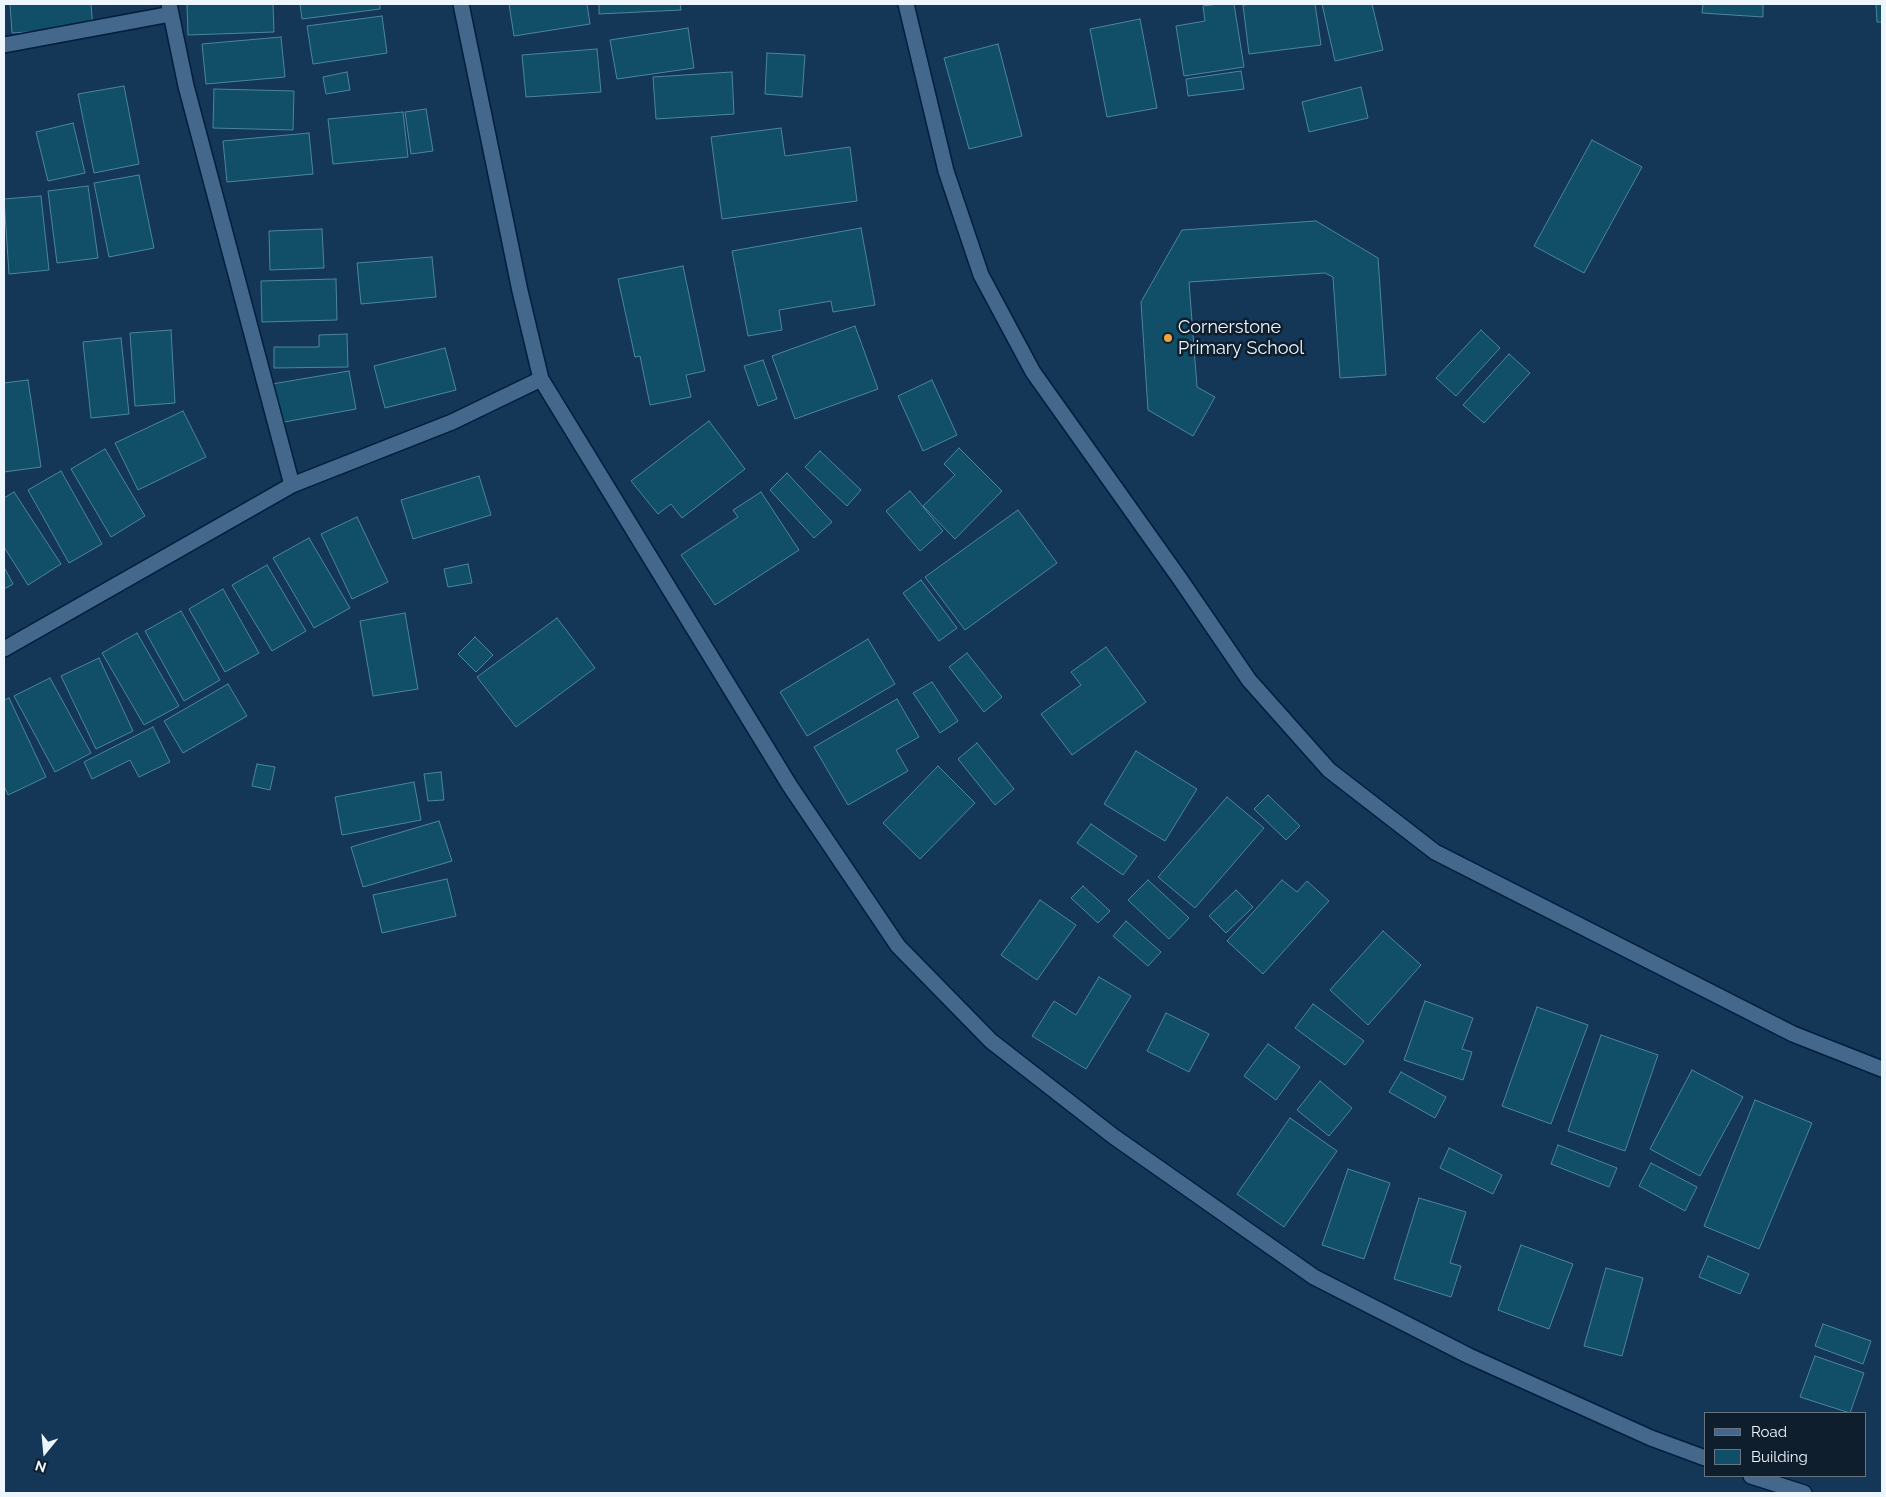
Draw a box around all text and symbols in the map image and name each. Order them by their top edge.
place label: Cornerstone Primary School [1178,317,1304,359]
marker: Cornerstone Primary School [1162,332,1174,344]
legend [1704,1412,1866,1477]
text: Road [1751,1423,1787,1441]
north arrow [20,1427,70,1477]
text: Building [1751,1448,1808,1466]
text: N [33,1457,48,1476]

